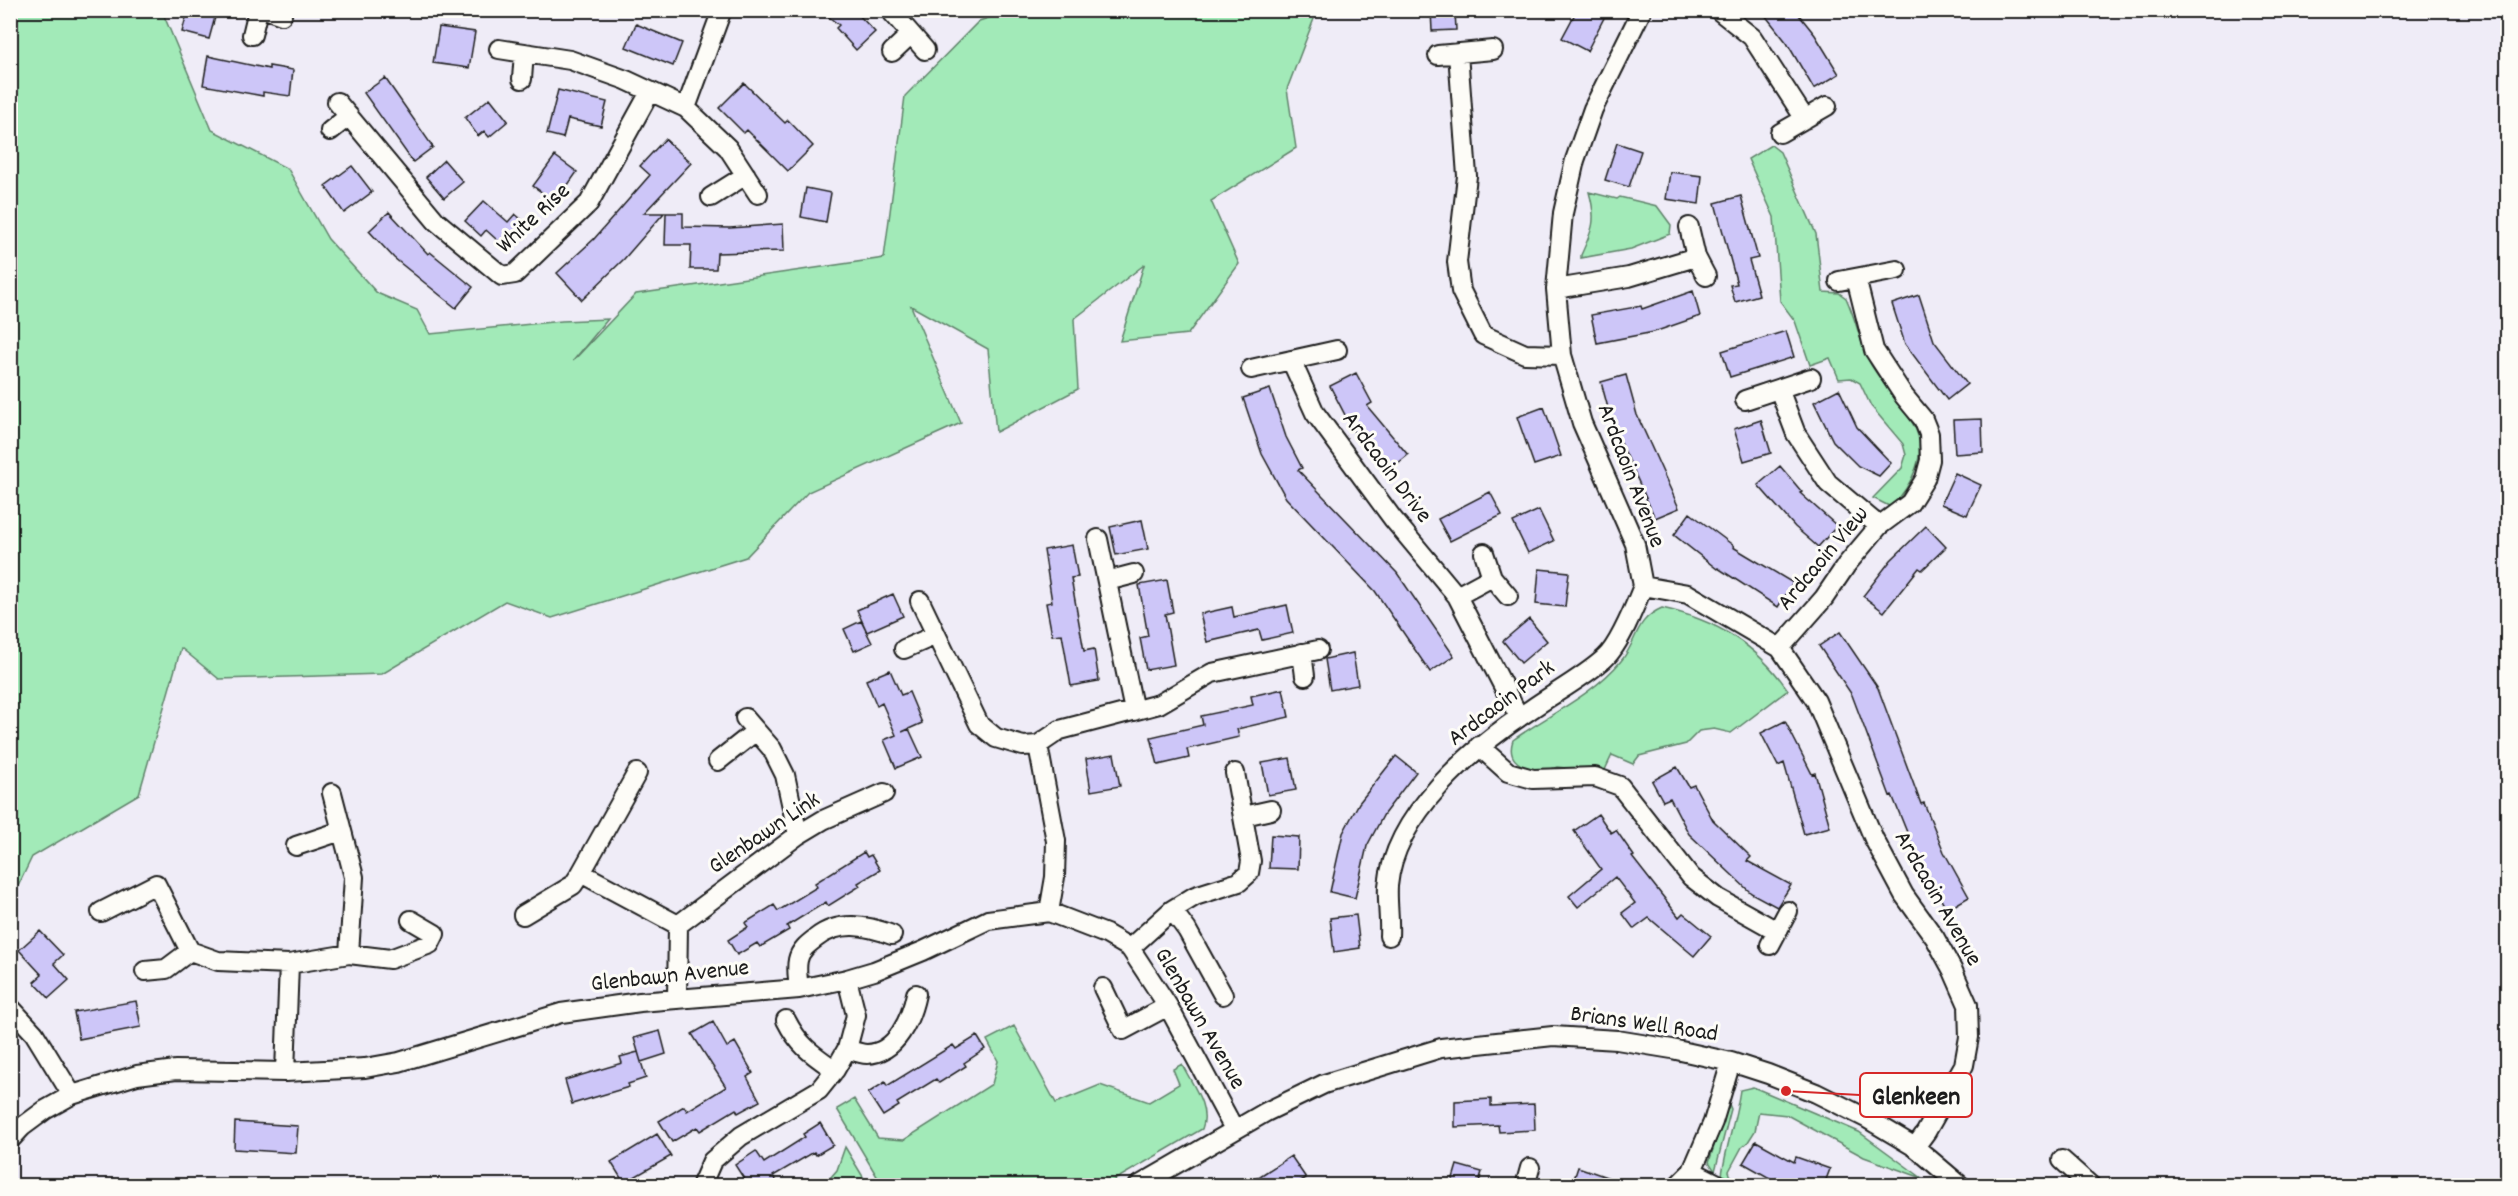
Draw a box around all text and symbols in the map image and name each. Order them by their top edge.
street label: White Rise [489,176,579,262]
street label: Ardcaoin Avenue [1587,399,1673,553]
street label: Ardcaoin Drive [1333,405,1439,531]
street label: Ardcaoin View [1770,499,1878,619]
street label: Ardcaoin Park [1441,652,1563,756]
street label: Glenbawn Link [702,784,828,884]
street label: Ardcaoin Avenue [1884,825,1990,973]
street label: Glenbawn Avenue [1145,942,1253,1096]
street label: Glenbawn Avenue [589,952,751,1002]
street label: Brians Well Road [1568,998,1720,1052]
callout: Glenkeen [1860,1073,1972,1117]
text: Glenkeen [1872,1080,1960,1117]

